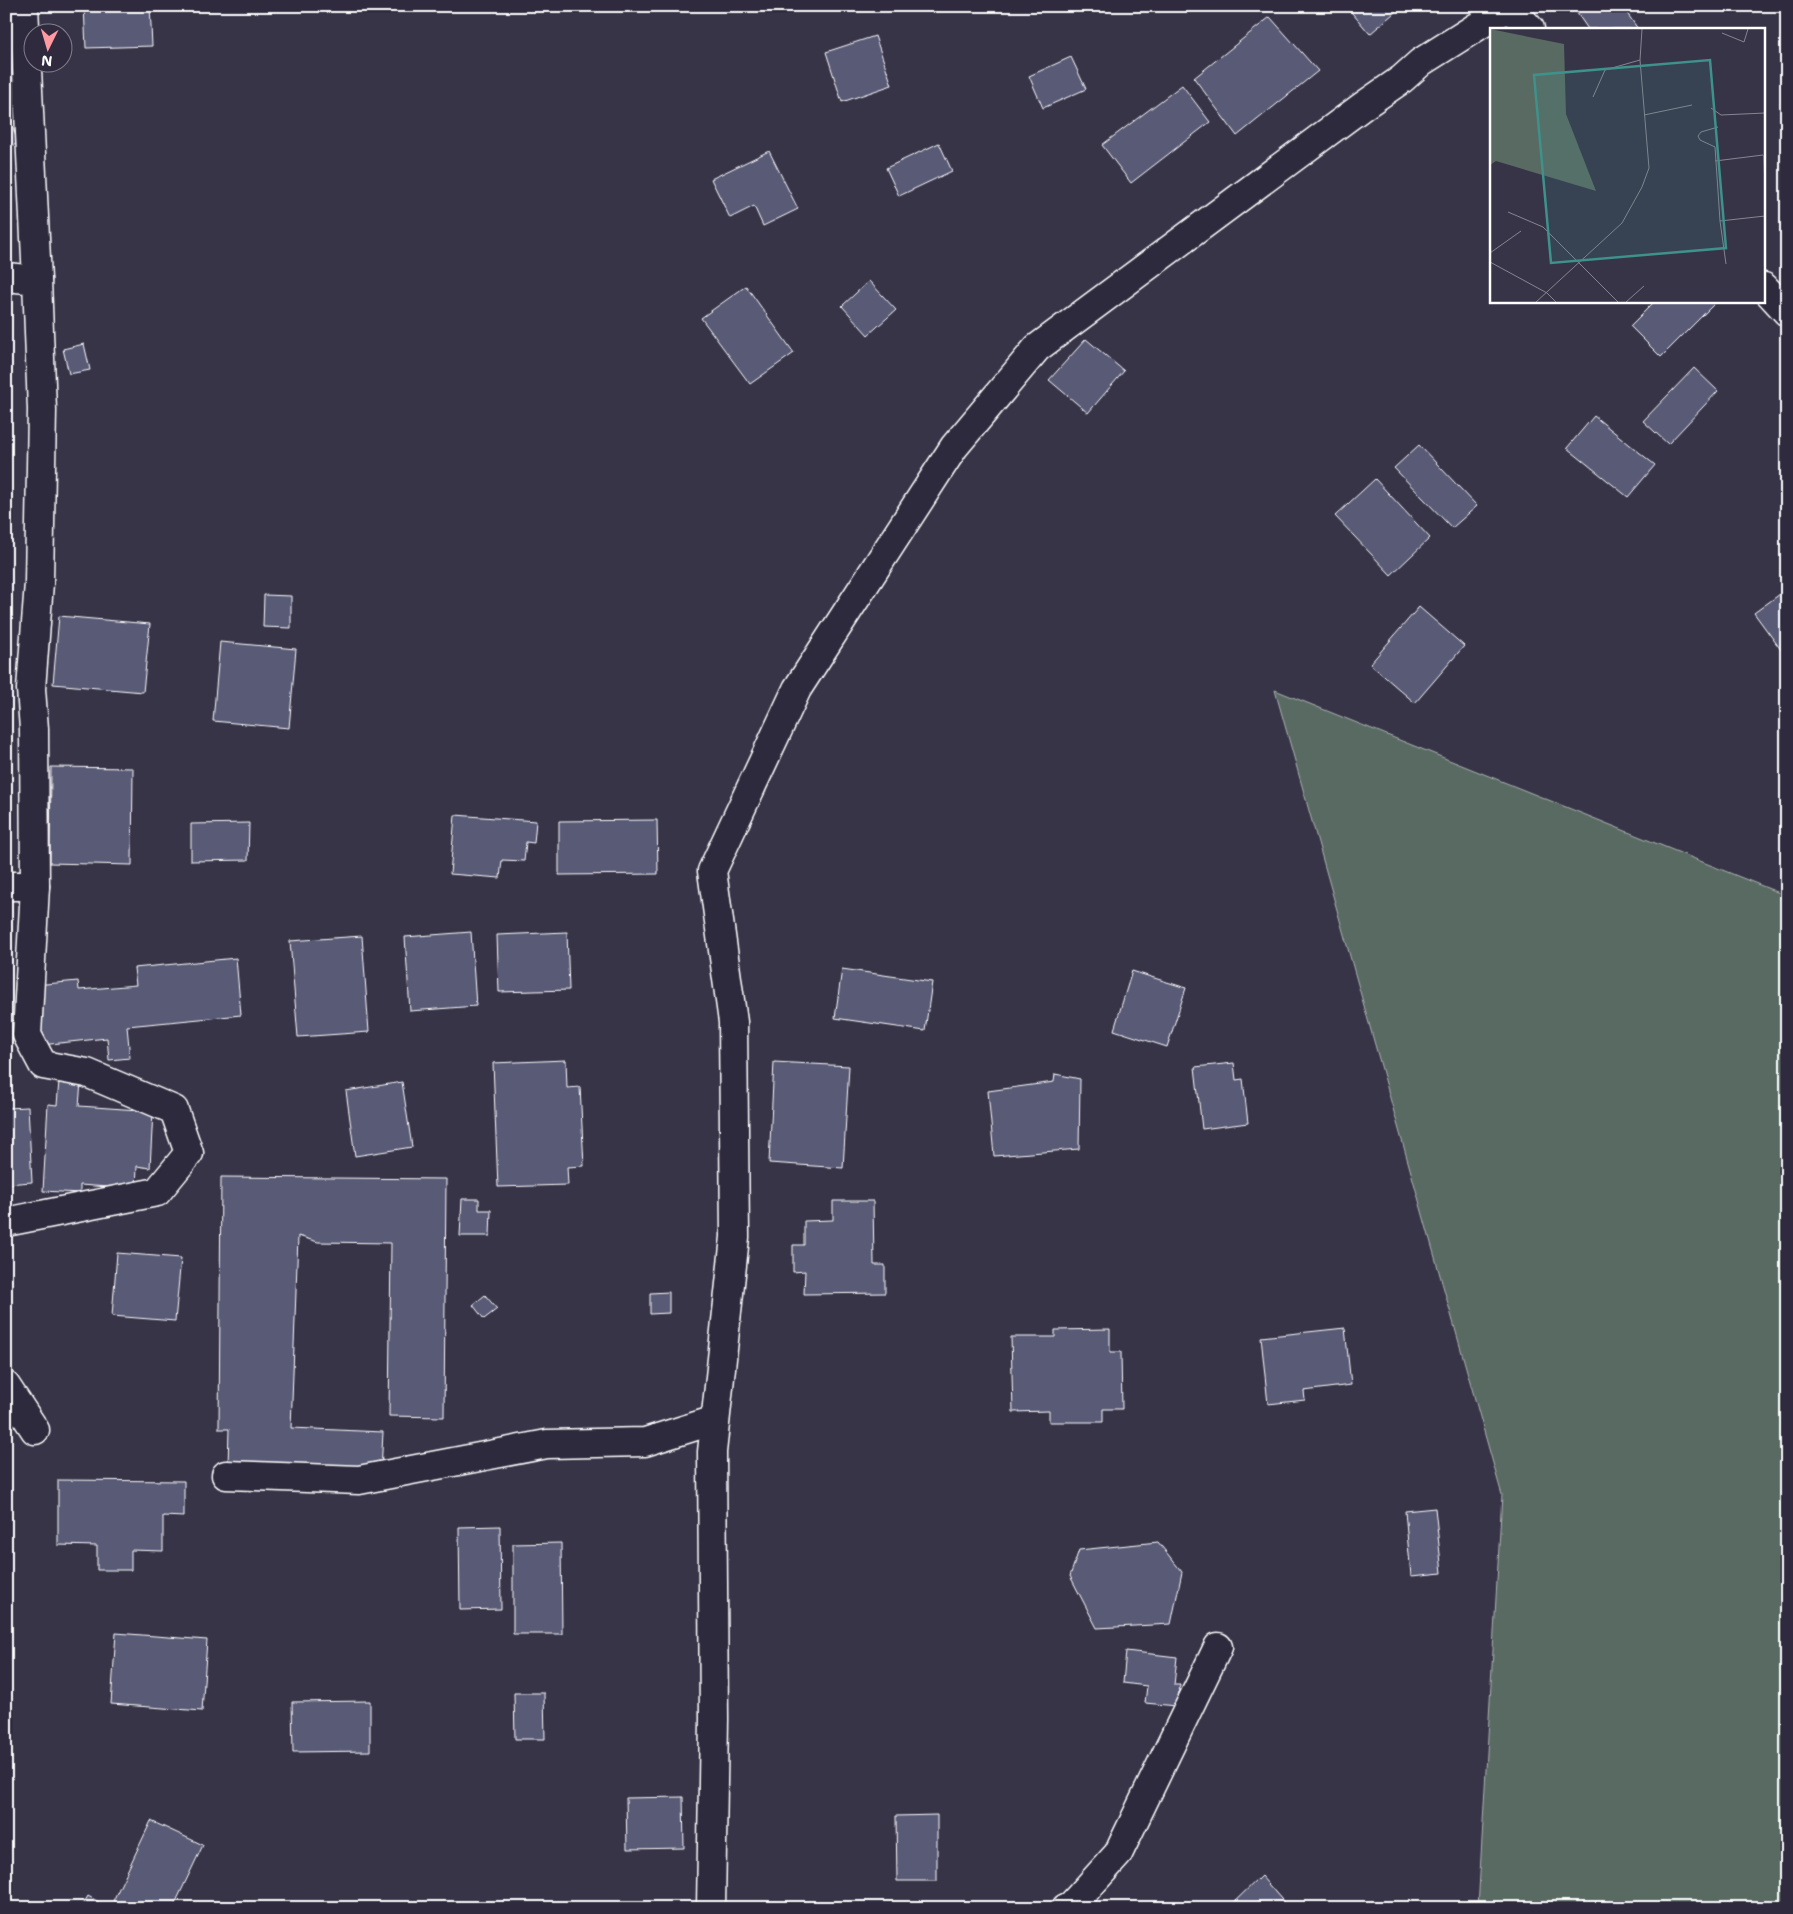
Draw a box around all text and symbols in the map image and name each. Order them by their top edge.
north arrow [22,22,72,72]
inset map [1490,28,1766,302]
text: N [41,52,53,70]

